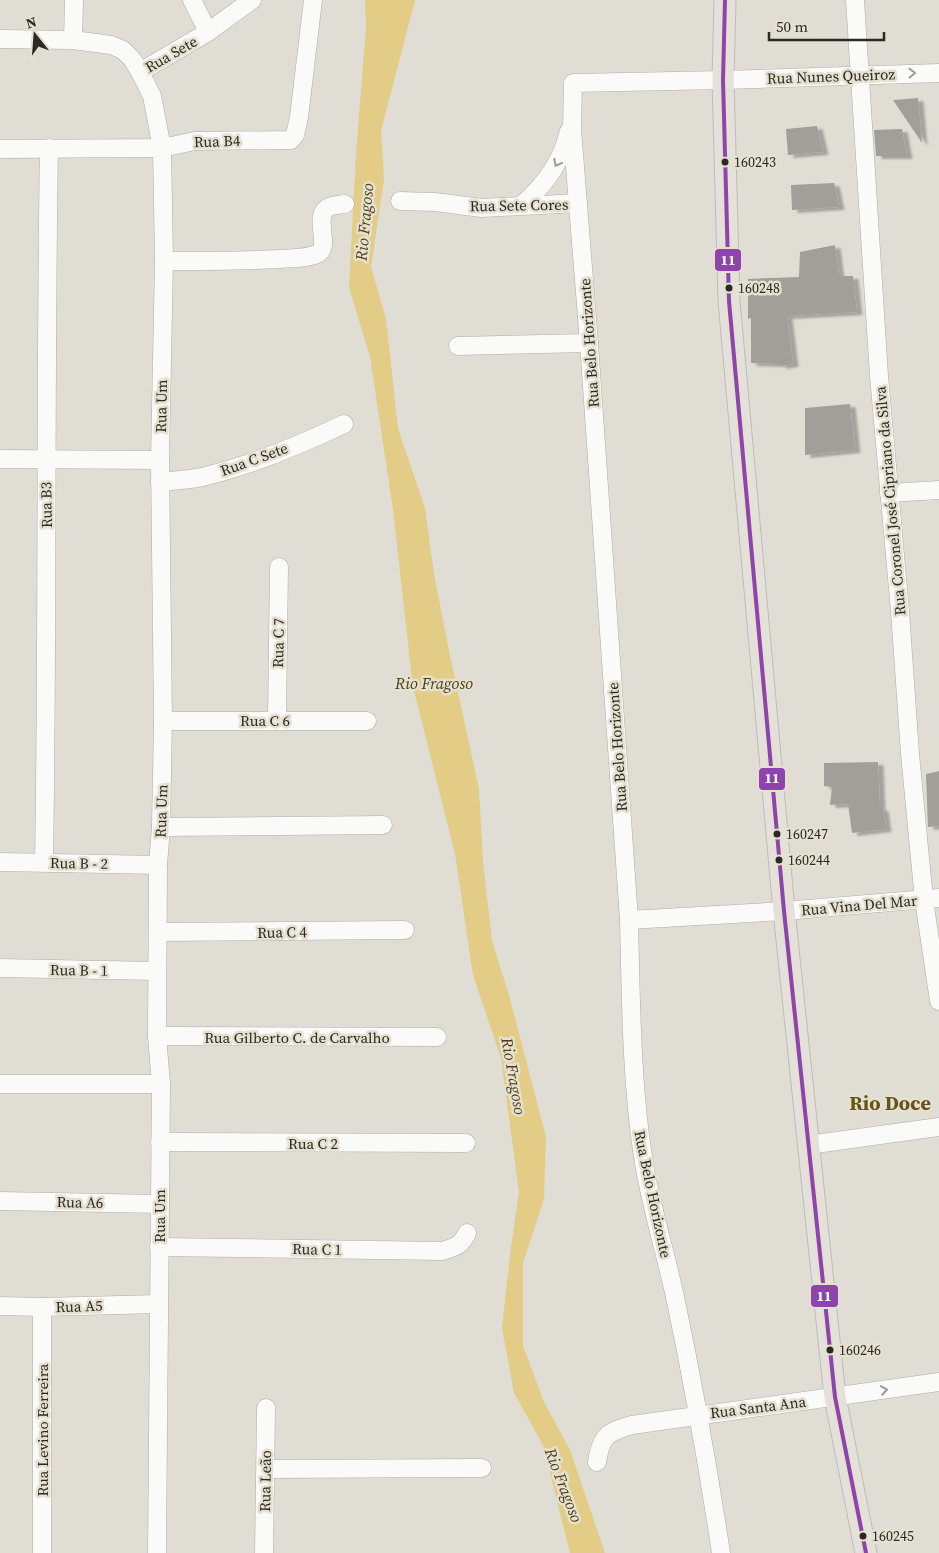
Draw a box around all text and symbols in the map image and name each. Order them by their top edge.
north arrow [10,10,60,60]
scale bar [769,10,884,42]
text: N [23,12,39,34]
text: 50 m [776,16,808,37]
street label: Rua Sete [141,30,201,77]
street label: Rua Nunes Queiroz [767,63,896,89]
one-way arrow [908,68,916,79]
street label: Rua B4 [193,130,241,152]
place label: 160243 [734,152,776,172]
marker: 160243 [720,157,730,167]
one-way arrow [553,158,563,167]
water label: Rio Fragoso [350,182,378,263]
street label: Rua Sete Cores [469,194,569,216]
line badge: 11 [714,248,742,272]
text: 11 [720,250,736,270]
street label: Rua Belo Horizonte [574,277,604,408]
place label: 160248 [738,278,780,298]
marker: 160248 [724,283,734,293]
street label: Rua Um [150,379,172,433]
street label: Rua Coronel José Cipriano da Silva [869,385,910,616]
street label: Rua C Sete [217,437,291,481]
street label: Rua B3 [35,482,57,528]
street label: Rua C 7 [267,618,289,668]
water label: Rio Fragoso [394,672,473,694]
street label: Rua Belo Horizonte [602,681,632,812]
street label: Rua C 6 [240,710,290,731]
line badge: 11 [758,767,786,791]
text: 11 [764,768,780,788]
street label: Rua Um [150,783,172,838]
place label: 160247 [786,824,828,844]
marker: 160247 [772,829,782,839]
place label: 160244 [788,850,830,870]
street label: Rua B - 2 [50,852,108,874]
marker: 160244 [774,855,784,865]
street label: Rua Vina Del Mar [800,889,919,921]
street label: Rua C 4 [257,921,308,943]
street label: Rua B - 1 [50,959,108,981]
street label: Rua Gilberto C. de Carvalho [204,1027,390,1048]
water label: Rio Fragoso [496,1035,532,1116]
district label: Rio Doce [849,1089,931,1117]
street label: Rua Belo Horizonte [629,1128,677,1260]
street label: Rua C 2 [288,1133,338,1154]
street label: Rua Um [149,1189,170,1243]
street label: Rua A6 [56,1191,104,1213]
street label: Rua C 1 [292,1238,342,1260]
line badge: 11 [810,1284,839,1308]
text: 11 [816,1286,832,1306]
street label: Rua A5 [55,1295,103,1317]
place label: 160246 [839,1340,881,1360]
marker: 160246 [825,1345,835,1355]
street label: Rua Levino Ferreira [32,1363,53,1496]
one-way arrow [879,1386,888,1396]
street label: Rua Santa Ana [709,1391,807,1423]
water label: Rio Fragoso [539,1444,588,1526]
street label: Rua Leão [254,1450,276,1512]
place label: 160245 [872,1526,914,1546]
marker: 160245 [858,1531,868,1541]

